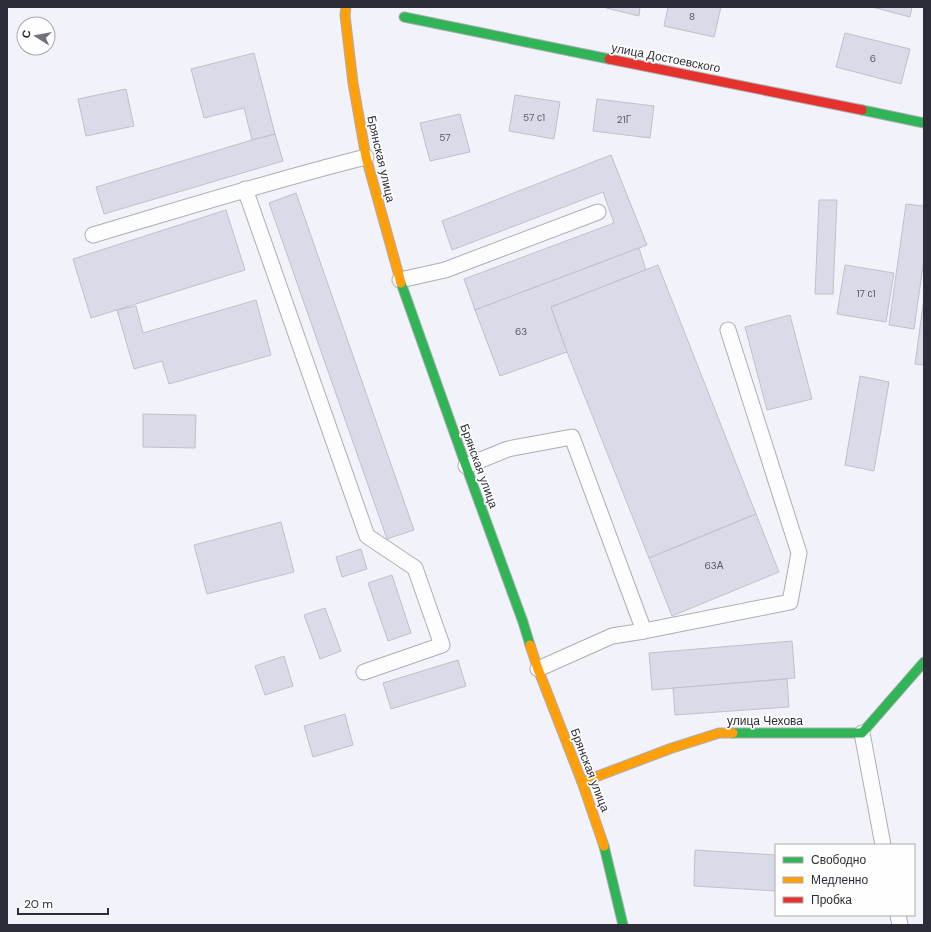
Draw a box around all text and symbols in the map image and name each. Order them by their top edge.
house number: 8 [689,10,695,23]
north arrow [16,16,56,56]
text: С [19,29,34,39]
street label: улица Достоевского [610,40,722,76]
house number: 6 [870,52,876,65]
house number: 57 с1 [523,111,545,124]
house number: 21Г [617,113,632,126]
street label: Брянская улица [363,114,399,204]
house number: 57 [439,131,451,144]
house number: 17 с1 [856,287,876,300]
house number: 63 [515,325,527,338]
street label: Брянская улица [456,422,502,511]
house number: 63А [705,559,724,572]
street label: улица Чехова [727,713,803,729]
street label: Брянская улица [567,726,613,814]
legend [775,844,915,916]
text: Свободно [811,852,866,868]
text: Медленно [811,872,868,888]
scale bar [18,890,108,916]
text: Пробка [811,892,852,908]
text: 20 m [24,896,53,912]

